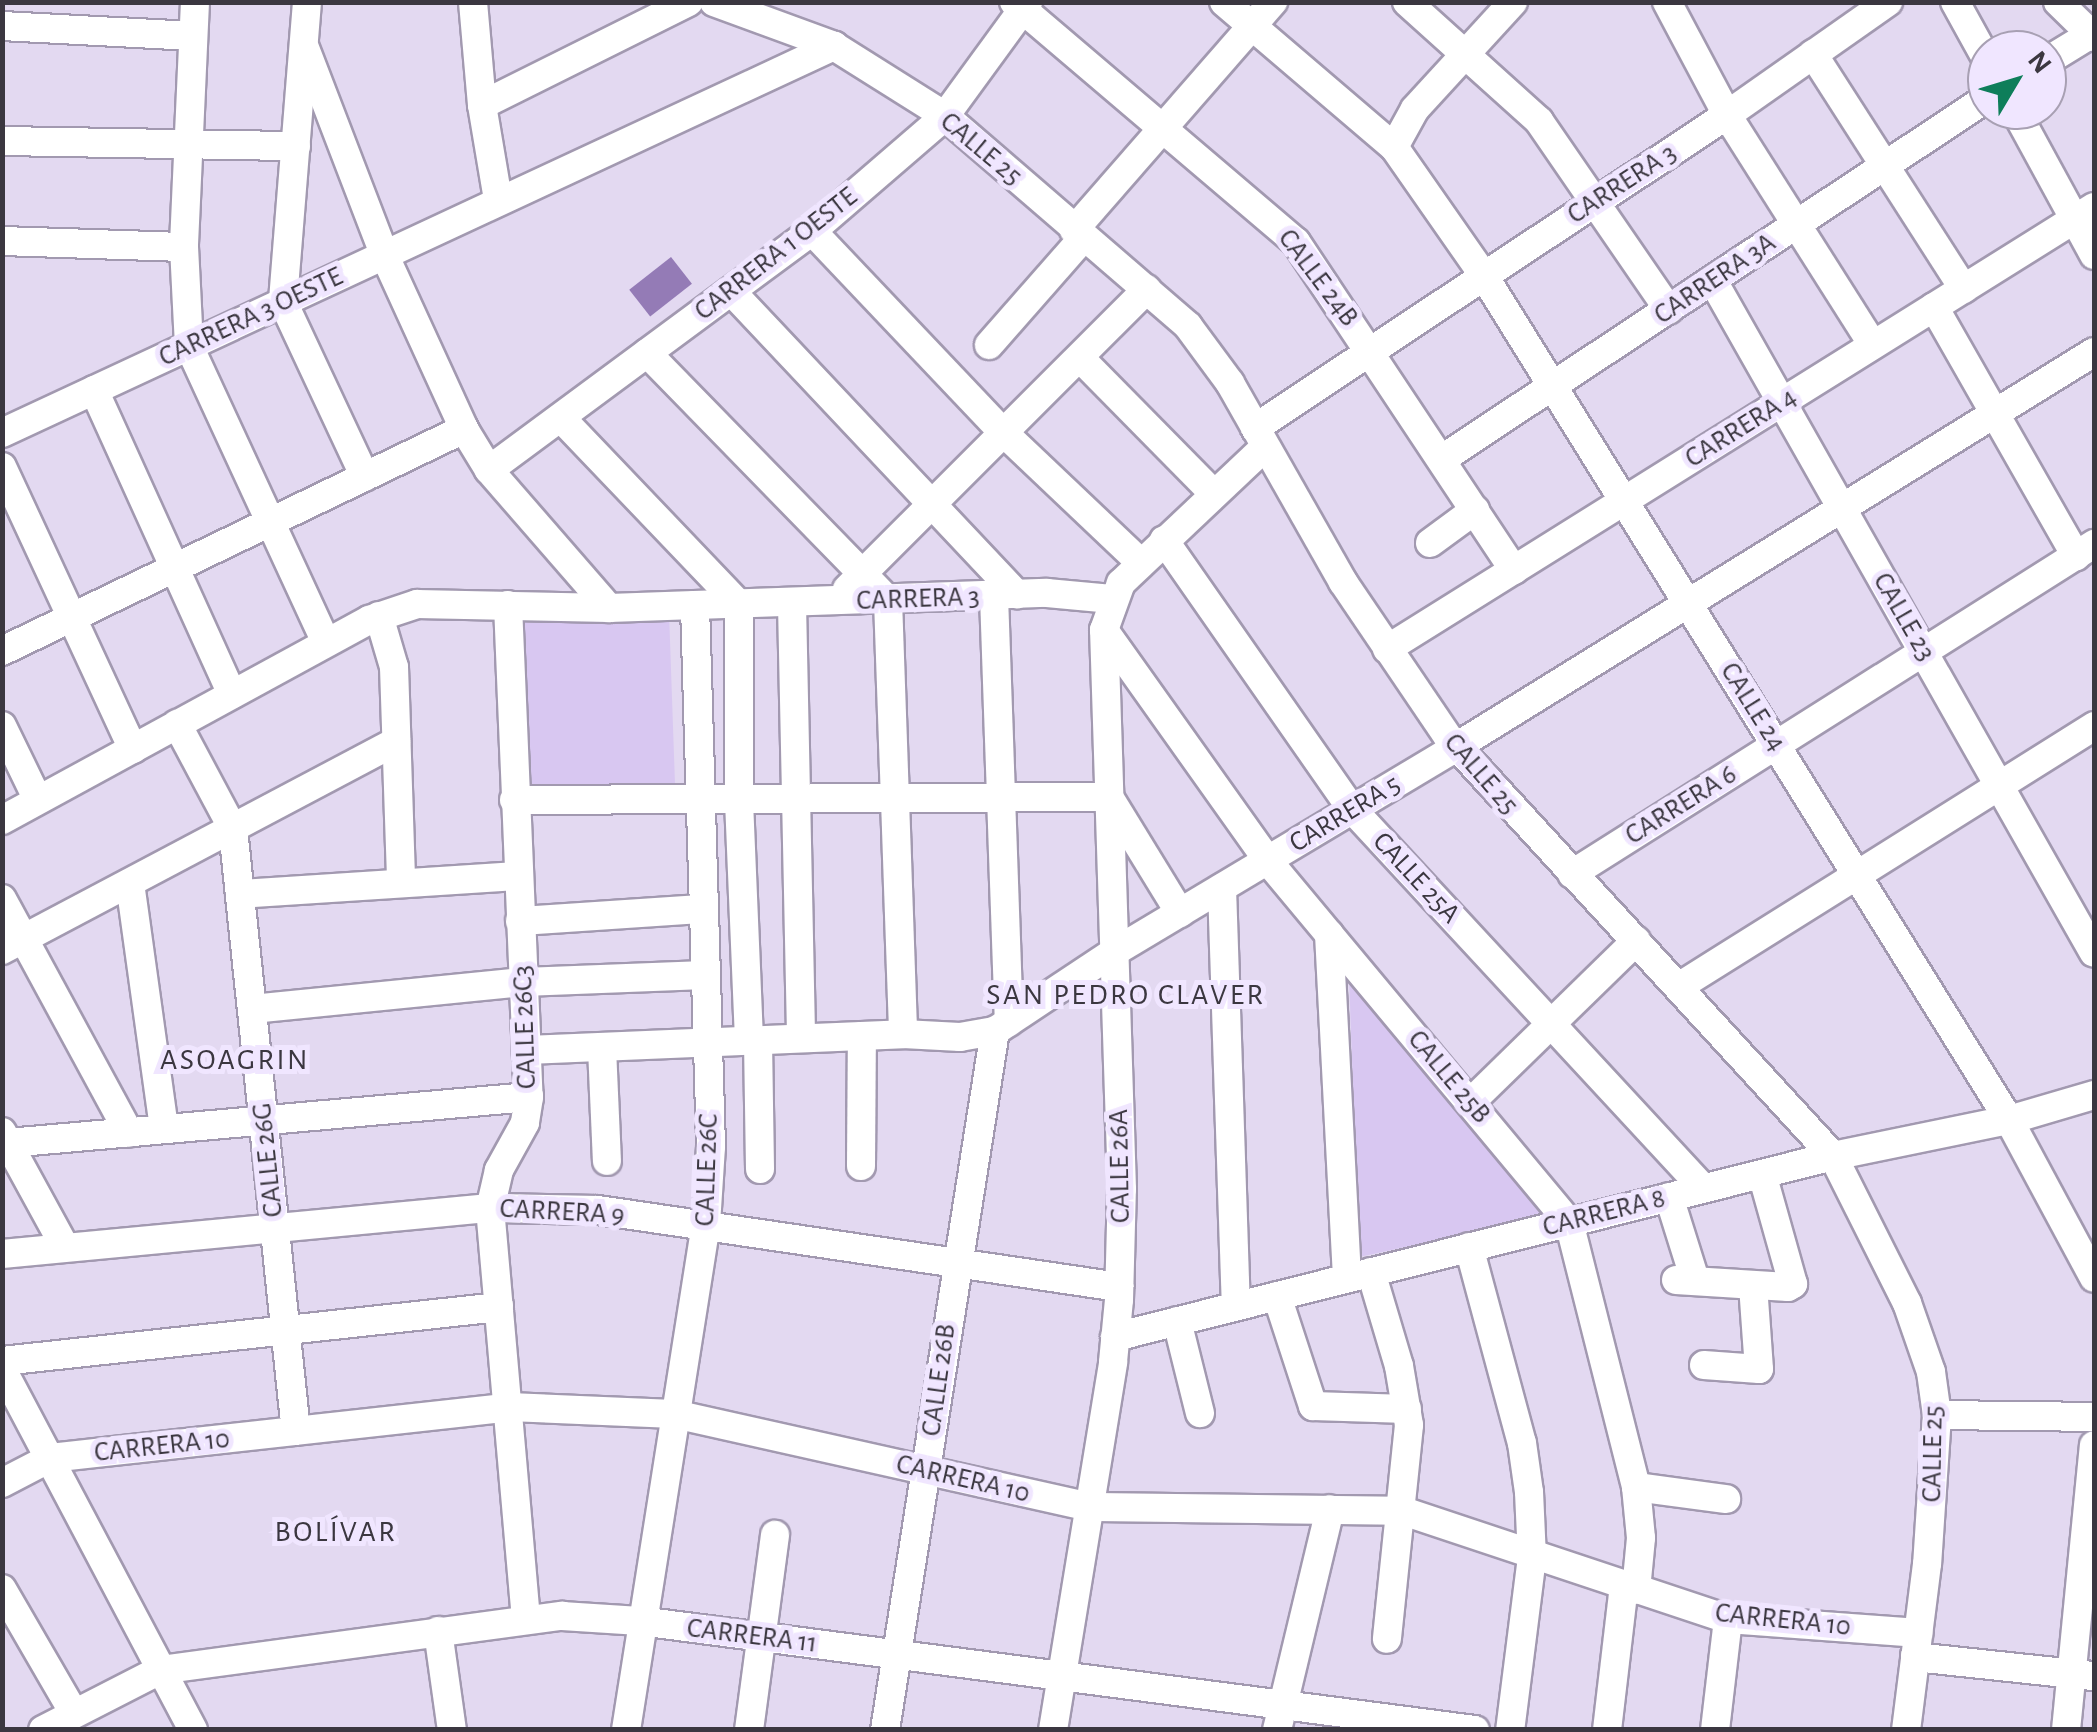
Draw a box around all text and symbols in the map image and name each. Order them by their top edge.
north arrow [1967,30,2067,130]
text: N [2022,46,2056,79]
street label: CALLE 25 [933,105,1029,193]
street label: CARRERA 3 [1561,136,1683,232]
street label: CARRERA 1 OESTE [688,180,864,328]
street label: CALLE 24B [1270,223,1366,333]
street label: CARRERA 3A [1648,226,1782,332]
street label: CARRERA 3 OESTE [154,260,348,374]
street label: CARRERA 4 [1679,381,1803,475]
street label: CALLE 23 [1865,567,1943,667]
street label: CARRERA 3 [856,580,980,618]
street label: CALLE 24 [1713,656,1793,758]
street label: CALLE 25 [1437,727,1525,821]
street label: CARRERA 6 [1619,758,1743,852]
street label: CARRERA 5 [1283,768,1407,860]
street label: CALLE 25A [1365,825,1467,931]
street label: CALLE 26C3 [506,964,544,1090]
district label: SAN PEDRO CLAVER [986,977,1266,1013]
street label: CALLE 25B [1400,1023,1498,1131]
district label: ASOAGRIN [160,1042,310,1078]
street label: CALLE 26G [245,1101,291,1219]
street label: CALLE 26A [1102,1109,1138,1223]
street label: CALLE 26C [688,1113,726,1227]
street label: CARRERA 8 [1539,1182,1669,1244]
street label: CARRERA 9 [499,1192,625,1232]
street label: CALLE 26B [914,1322,964,1438]
street label: CALLE 25 [1915,1405,1951,1503]
street label: CARRERA 10 [93,1422,231,1470]
street label: CARRERA 10 [893,1447,1033,1511]
district label: BOLÍVAR [275,1514,397,1550]
street label: CARRERA 10 [1714,1596,1852,1644]
street label: CARRERA 11 [685,1611,819,1661]

